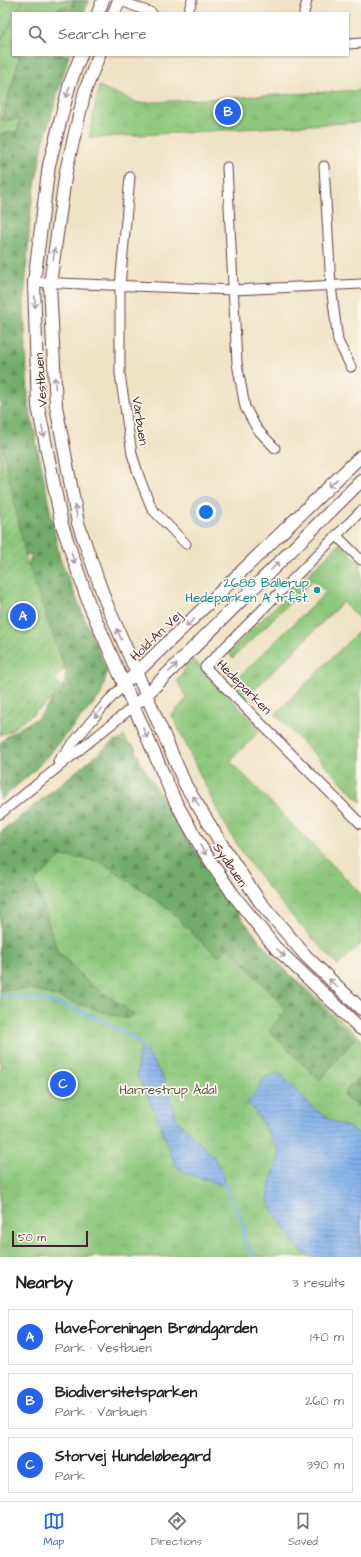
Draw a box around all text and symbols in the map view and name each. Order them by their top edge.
search box [12,12,349,56]
icon: search [26,23,48,45]
text: Search here [58,24,147,45]
one-way arrow [64,85,71,98]
pin: B [215,97,241,127]
one-way arrow [50,248,58,261]
one-way arrow [31,295,39,308]
street label: Vestbuen [30,352,52,408]
one-way arrow [51,377,58,390]
street label: Vårbuen [127,395,153,447]
one-way arrow [40,425,48,438]
one-way arrow [328,478,338,488]
your location [196,502,216,522]
one-way arrow [72,505,80,518]
one-way arrow [70,551,77,564]
one-way arrow [270,561,280,571]
place label: 2688 Ballerup Hedeparken A trfst. [185,574,309,607]
marker: 2688 Ballerup Hedeparken A trfst. [312,585,322,595]
pin: A [10,601,36,631]
street label: Hold-An Vej [126,606,186,665]
one-way arrow [185,618,195,627]
one-way arrow [115,628,122,640]
street label: Hedeparken [212,655,276,719]
one-way arrow [169,663,178,673]
one-way arrow [94,708,103,718]
one-way arrow [142,727,149,739]
one-way arrow [191,795,199,807]
street label: Sydbuen [208,839,252,892]
one-way arrow [199,844,207,855]
one-way arrow [276,948,286,958]
one-way arrow [328,978,337,988]
pin: C [50,1069,76,1099]
park label: Harrestrup Ådal [119,1081,217,1099]
scale bar [12,1229,88,1248]
text: 50 m [18,1230,46,1245]
text: Nearby [16,1271,73,1295]
text: 3 results [292,1274,345,1292]
text: Haveforeningen Brøndgården [55,1318,258,1339]
text: A [26,1328,34,1346]
text: 140 m [310,1328,344,1346]
text: Park · Vestbuen [55,1339,152,1357]
text: Biodiversitetsparken [55,1382,197,1403]
text: B [25,1392,35,1410]
text: 260 m [305,1392,344,1410]
text: Park · Vårbuen [55,1403,147,1421]
text: Storvej Hundeløbegård [55,1446,211,1467]
text: C [25,1456,35,1474]
text: 390 m [306,1456,344,1474]
text: Park [55,1467,85,1485]
tab: Map [43,1510,65,1549]
tab: Directions [151,1510,202,1549]
tab: Saved [288,1510,318,1549]

